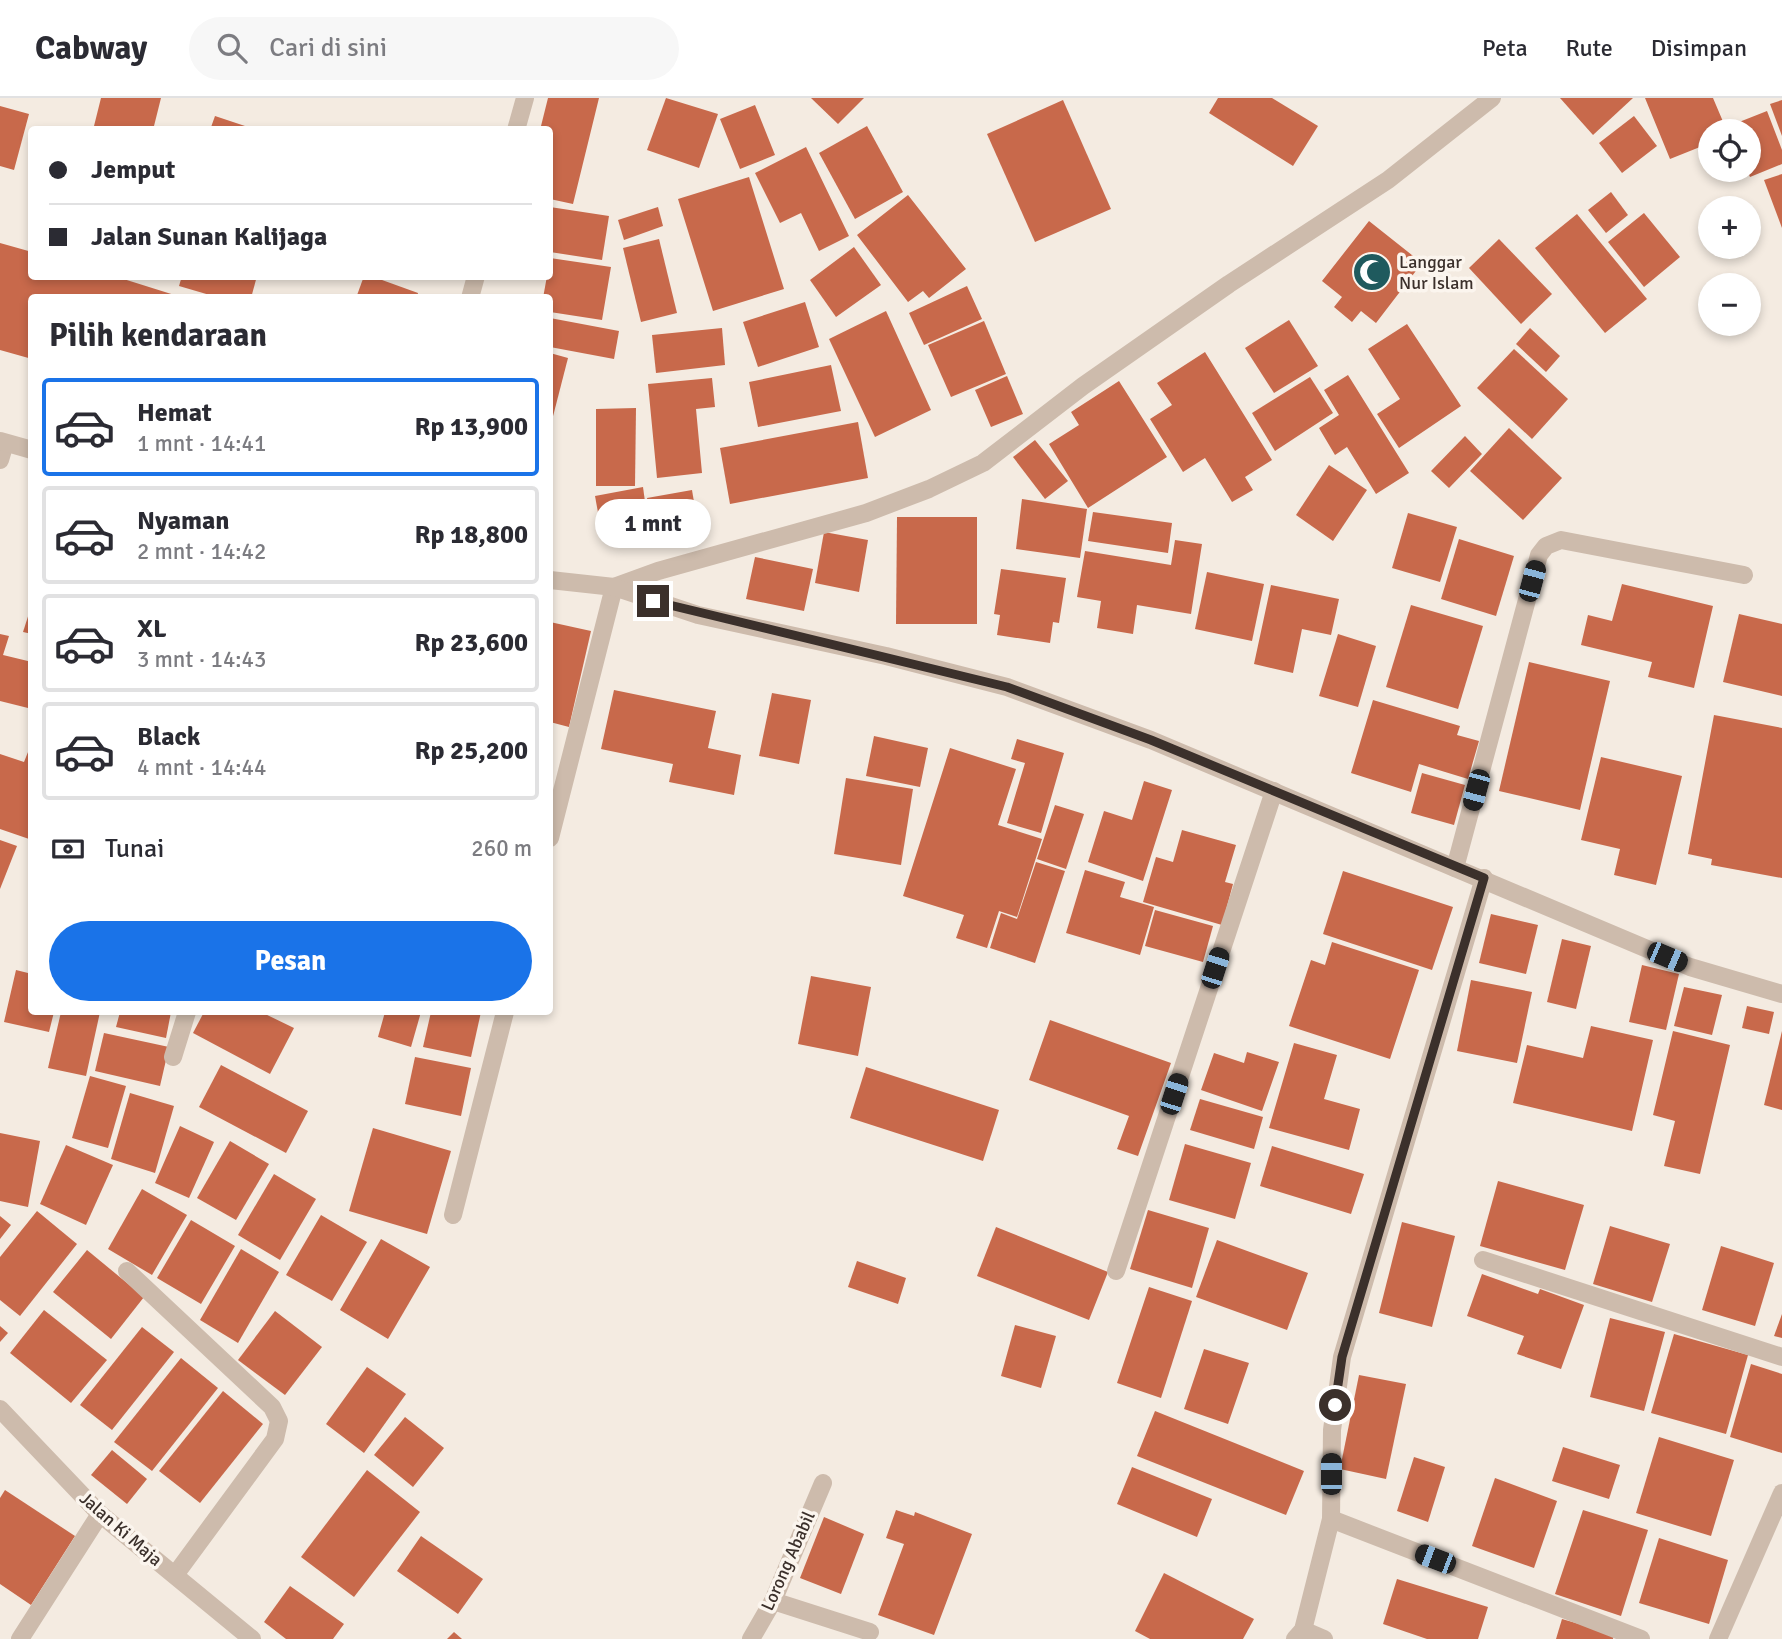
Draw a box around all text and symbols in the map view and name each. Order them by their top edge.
search box [189,17,679,80]
text: Cabway [35,28,147,69]
icon: search [213,29,251,67]
text: Cari di sini [269,32,387,64]
text: Peta [1482,33,1528,63]
text: Rute [1566,33,1613,63]
text: Disimpan [1651,33,1747,63]
map controls [1698,119,1761,336]
button: locate [1698,119,1761,182]
text: Jemput [91,154,175,186]
button: + [1698,196,1761,259]
text: Jalan Sunan Kalijaga [91,221,327,253]
mosque icon: Langgar Nur Islam [1351,251,1393,293]
place label: Langgar Nur Islam [1399,251,1474,294]
button: − [1698,273,1761,336]
text: Pilih kendaraan [49,316,267,355]
icon: car [53,396,116,459]
text: Hemat [137,397,212,429]
text: Rp 13,900 [414,411,528,443]
text: 1 mnt · 14:41 [137,429,266,458]
callout: 1 mnt [595,500,711,548]
icon: car [53,504,116,567]
text: Nyaman [137,505,230,537]
text: 1 mnt [624,509,682,538]
text: Rp 18,800 [414,519,528,551]
text: 2 mnt · 14:42 [137,537,266,566]
car [1517,558,1548,604]
route end [637,585,669,617]
icon: car [53,612,116,675]
text: XL [137,613,167,645]
text: Rp 23,600 [414,627,528,659]
text: 3 mnt · 14:43 [137,645,266,674]
icon: car [53,720,116,783]
text: Black [137,721,200,753]
text: Rp 25,200 [414,735,528,767]
text: 4 mnt · 14:44 [137,753,266,782]
car [1461,767,1492,813]
icon: cash [49,830,87,868]
text: Tunai [105,833,164,865]
text: 260 m [471,834,532,863]
button: Pesan [49,921,532,1001]
car [1644,939,1691,975]
car [1199,945,1232,991]
car [1158,1071,1191,1117]
route start [1319,1389,1351,1421]
car [1321,1453,1342,1495]
street label: Jalan Ki Maja [75,1487,167,1571]
street label: Lorong Ababil [756,1508,820,1614]
car [1412,1542,1459,1576]

